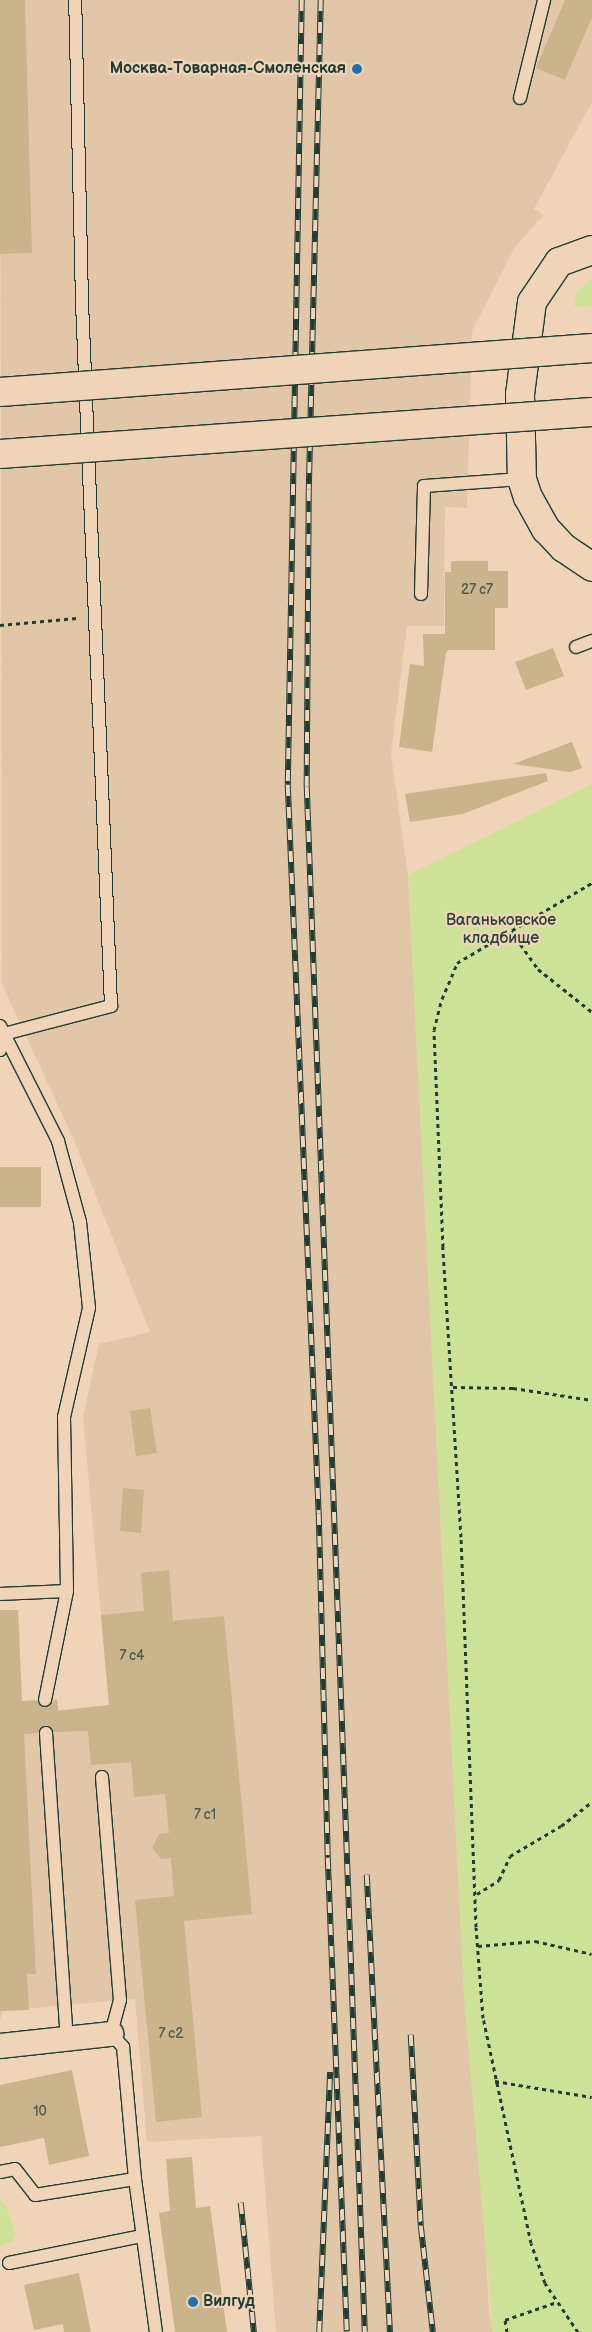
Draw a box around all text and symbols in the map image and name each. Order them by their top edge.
place label: Москва-Товарная-Смоленская [110,59,346,79]
marker: Москва-Товарная-Смоленская [350,62,364,76]
house number: 27 с7 [461,582,493,598]
park label: Ваганьковское кладбище [446,911,556,949]
house number: 7 с4 [119,1648,145,1664]
house number: 7 с1 [194,1807,216,1823]
house number: 7 с2 [158,2026,184,2042]
house number: 10 [33,2104,47,2120]
place label: Вилгуд [203,2292,255,2312]
marker: Вилгуд [187,2296,199,2308]

